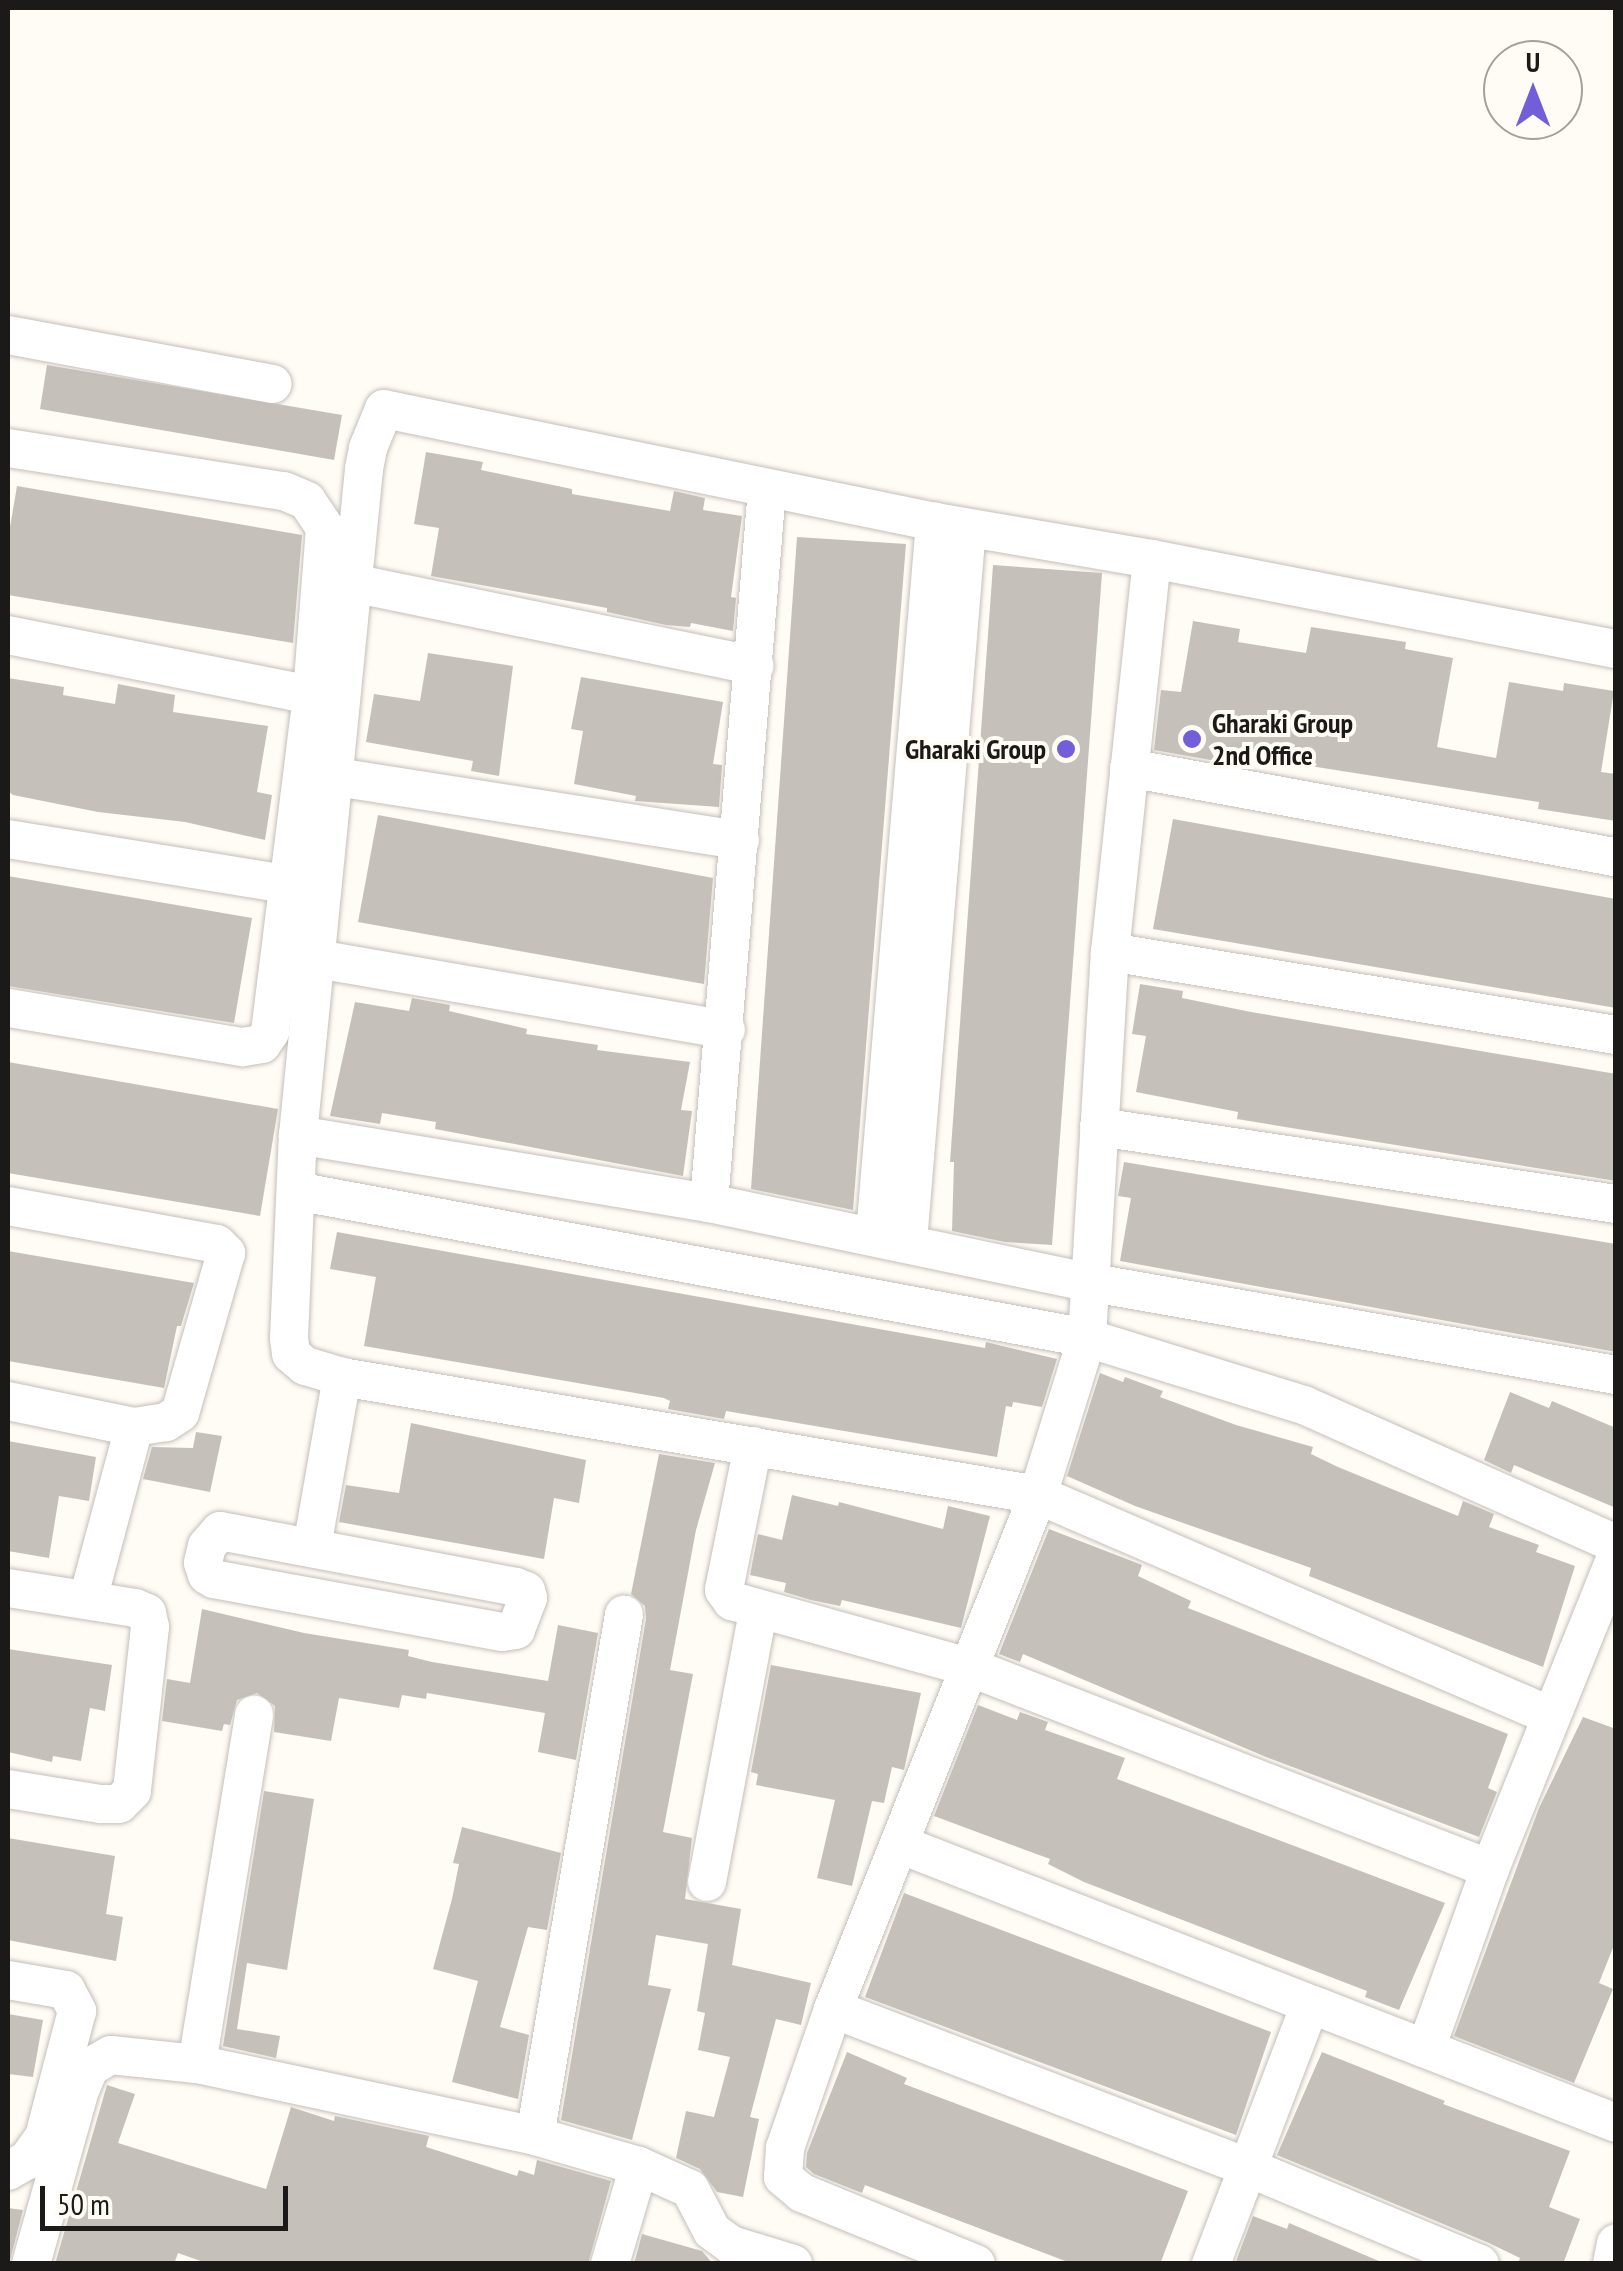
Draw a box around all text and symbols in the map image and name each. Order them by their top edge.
north arrow [1483,40,1583,140]
text: U [1526,43,1540,80]
place label: Gharaki Group 2nd Office [1212,706,1353,772]
marker: Gharaki Group 2nd Office [1181,728,1203,750]
place label: Gharaki Group [905,732,1046,766]
marker: Gharaki Group [1055,738,1077,760]
scale bar [45,2166,292,2228]
text: 50 m [57,2184,110,2223]

